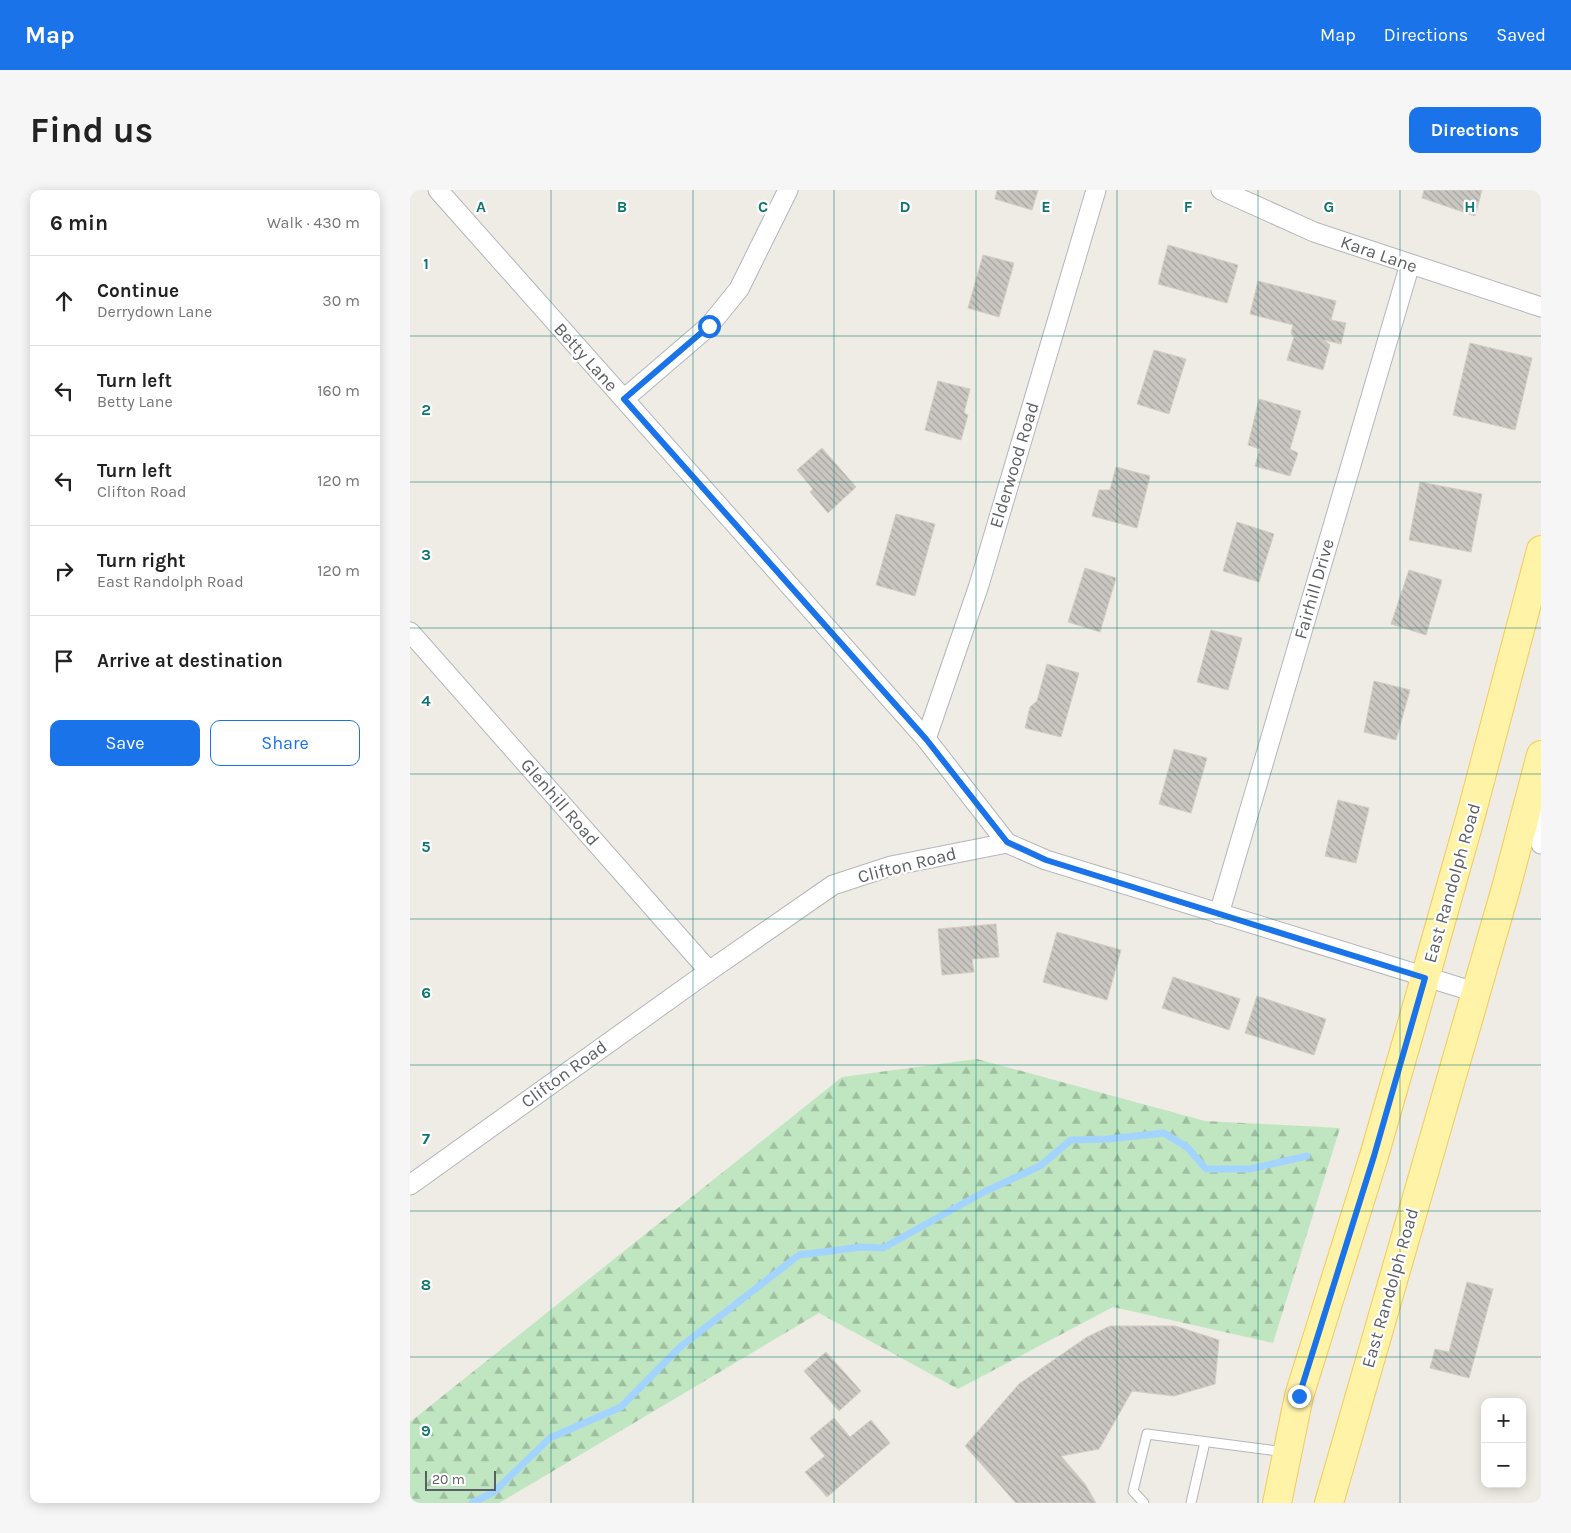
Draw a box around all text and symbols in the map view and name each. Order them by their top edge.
text: Map [25,21,75,49]
text: Map [1320,24,1356,46]
text: Directions [1384,24,1468,46]
text: Saved [1496,24,1546,46]
button: Directions [1409,107,1541,153]
text: Find us [30,110,153,151]
text: A [476,197,486,216]
text: B [617,197,627,216]
text: C [758,197,768,216]
text: D [900,197,911,216]
text: E [1041,197,1051,216]
text: F [1184,197,1193,216]
text: G [1324,197,1334,216]
text: H [1464,197,1476,216]
text: 6 min [50,211,108,235]
text: Walk · 430 m [267,213,360,232]
street label: Kara Lane [1338,231,1420,277]
text: 1 [423,254,429,273]
text: Continue [97,280,179,302]
icon: ahead [50,287,78,315]
text: 30 m [322,291,360,310]
text: Derrydown Lane [97,302,212,321]
route start [698,315,721,338]
street label: Betty Lane [549,318,623,396]
text: Turn left [97,370,172,392]
icon: left [50,377,78,405]
text: 160 m [317,381,360,400]
text: Betty Lane [97,392,173,411]
street label: Elderwood Road [984,399,1044,531]
text: 2 [421,400,431,419]
text: Turn left [97,460,172,482]
icon: left [50,467,78,495]
text: 120 m [317,471,360,490]
text: Clifton Road [97,482,187,501]
street label: Fairhill Drive [1289,536,1339,642]
text: 3 [421,545,431,564]
text: Turn right [97,550,186,572]
icon: right [50,557,78,585]
text: 120 m [317,561,360,580]
text: East Randolph Road [97,572,244,591]
icon: arrive [50,647,78,675]
text: Arrive at destination [97,650,283,672]
text: 4 [421,691,431,710]
button: Save [50,720,200,766]
button: Share [210,720,360,766]
street label: Glenhill Road [516,754,604,850]
street label: East Randolph Road [1419,801,1485,965]
text: 5 [421,837,431,856]
street label: Clifton Road [855,842,959,888]
text: 6 [421,983,431,1002]
street label: Clifton Road [517,1035,611,1113]
text: 7 [422,1129,430,1148]
street label: East Randolph Road [1357,1206,1423,1370]
text: 8 [421,1275,431,1294]
route end [1288,1385,1311,1408]
map controls [1481,1398,1526,1488]
button: + [1481,1398,1526,1443]
text: 9 [421,1421,431,1440]
button: − [1481,1443,1526,1488]
scale bar [425,1468,496,1491]
text: 20 m [432,1471,465,1488]

